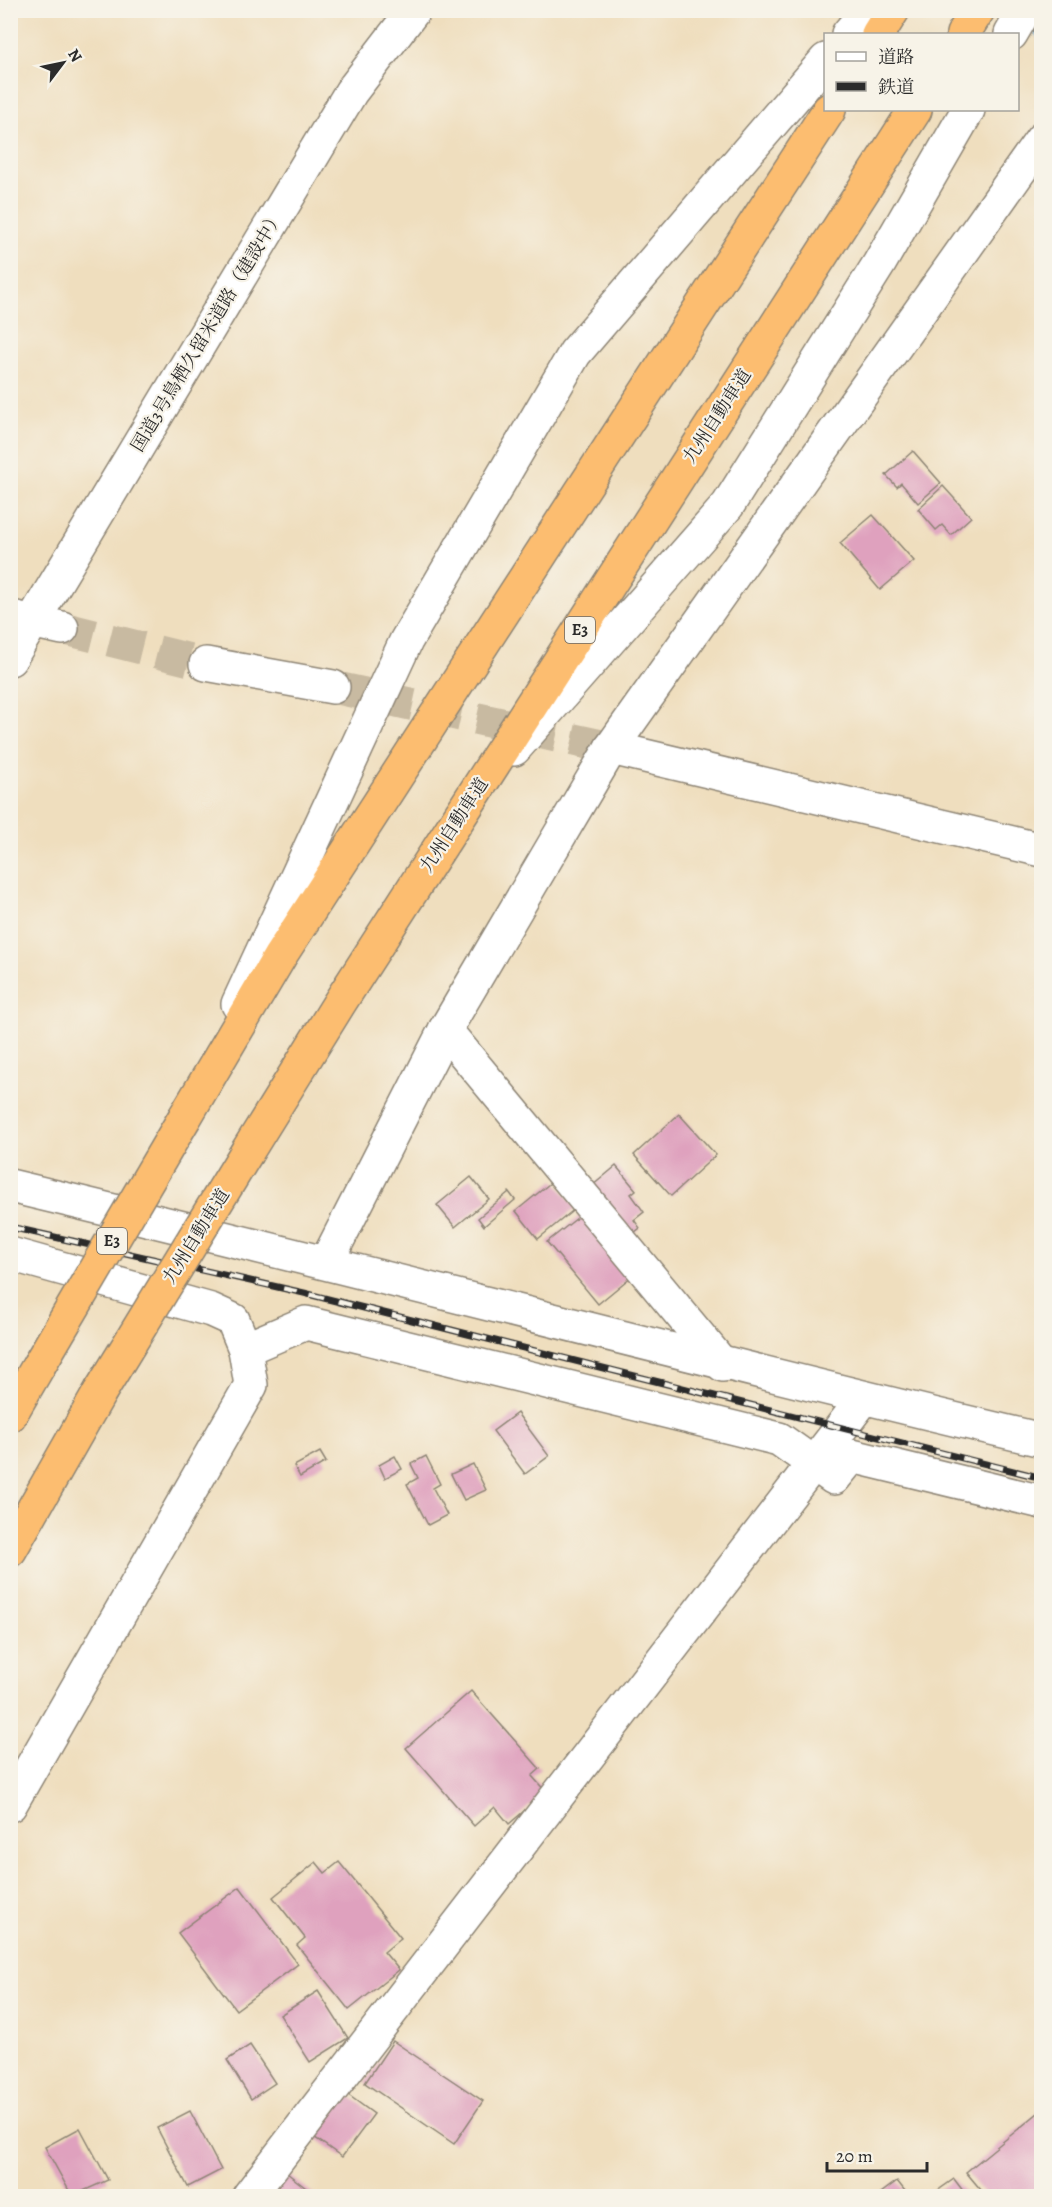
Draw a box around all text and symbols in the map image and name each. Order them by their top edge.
north arrow [33,33,93,93]
legend [824,33,1019,111]
text: N [62,45,87,67]
text: 道路 [878,45,914,69]
text: 鉄道 [878,75,914,99]
street label: 国道3号鳥栖久留米道路（建設中） [125,206,289,456]
street label: 九州自動車道 [678,364,756,468]
road number: E3 [565,617,595,643]
street label: 九州自動車道 [415,773,493,877]
street label: 九州自動車道 [157,1184,235,1288]
road number: E3 [97,1228,127,1254]
scale bar [827,2135,928,2173]
text: 20 m [836,2144,873,2168]

